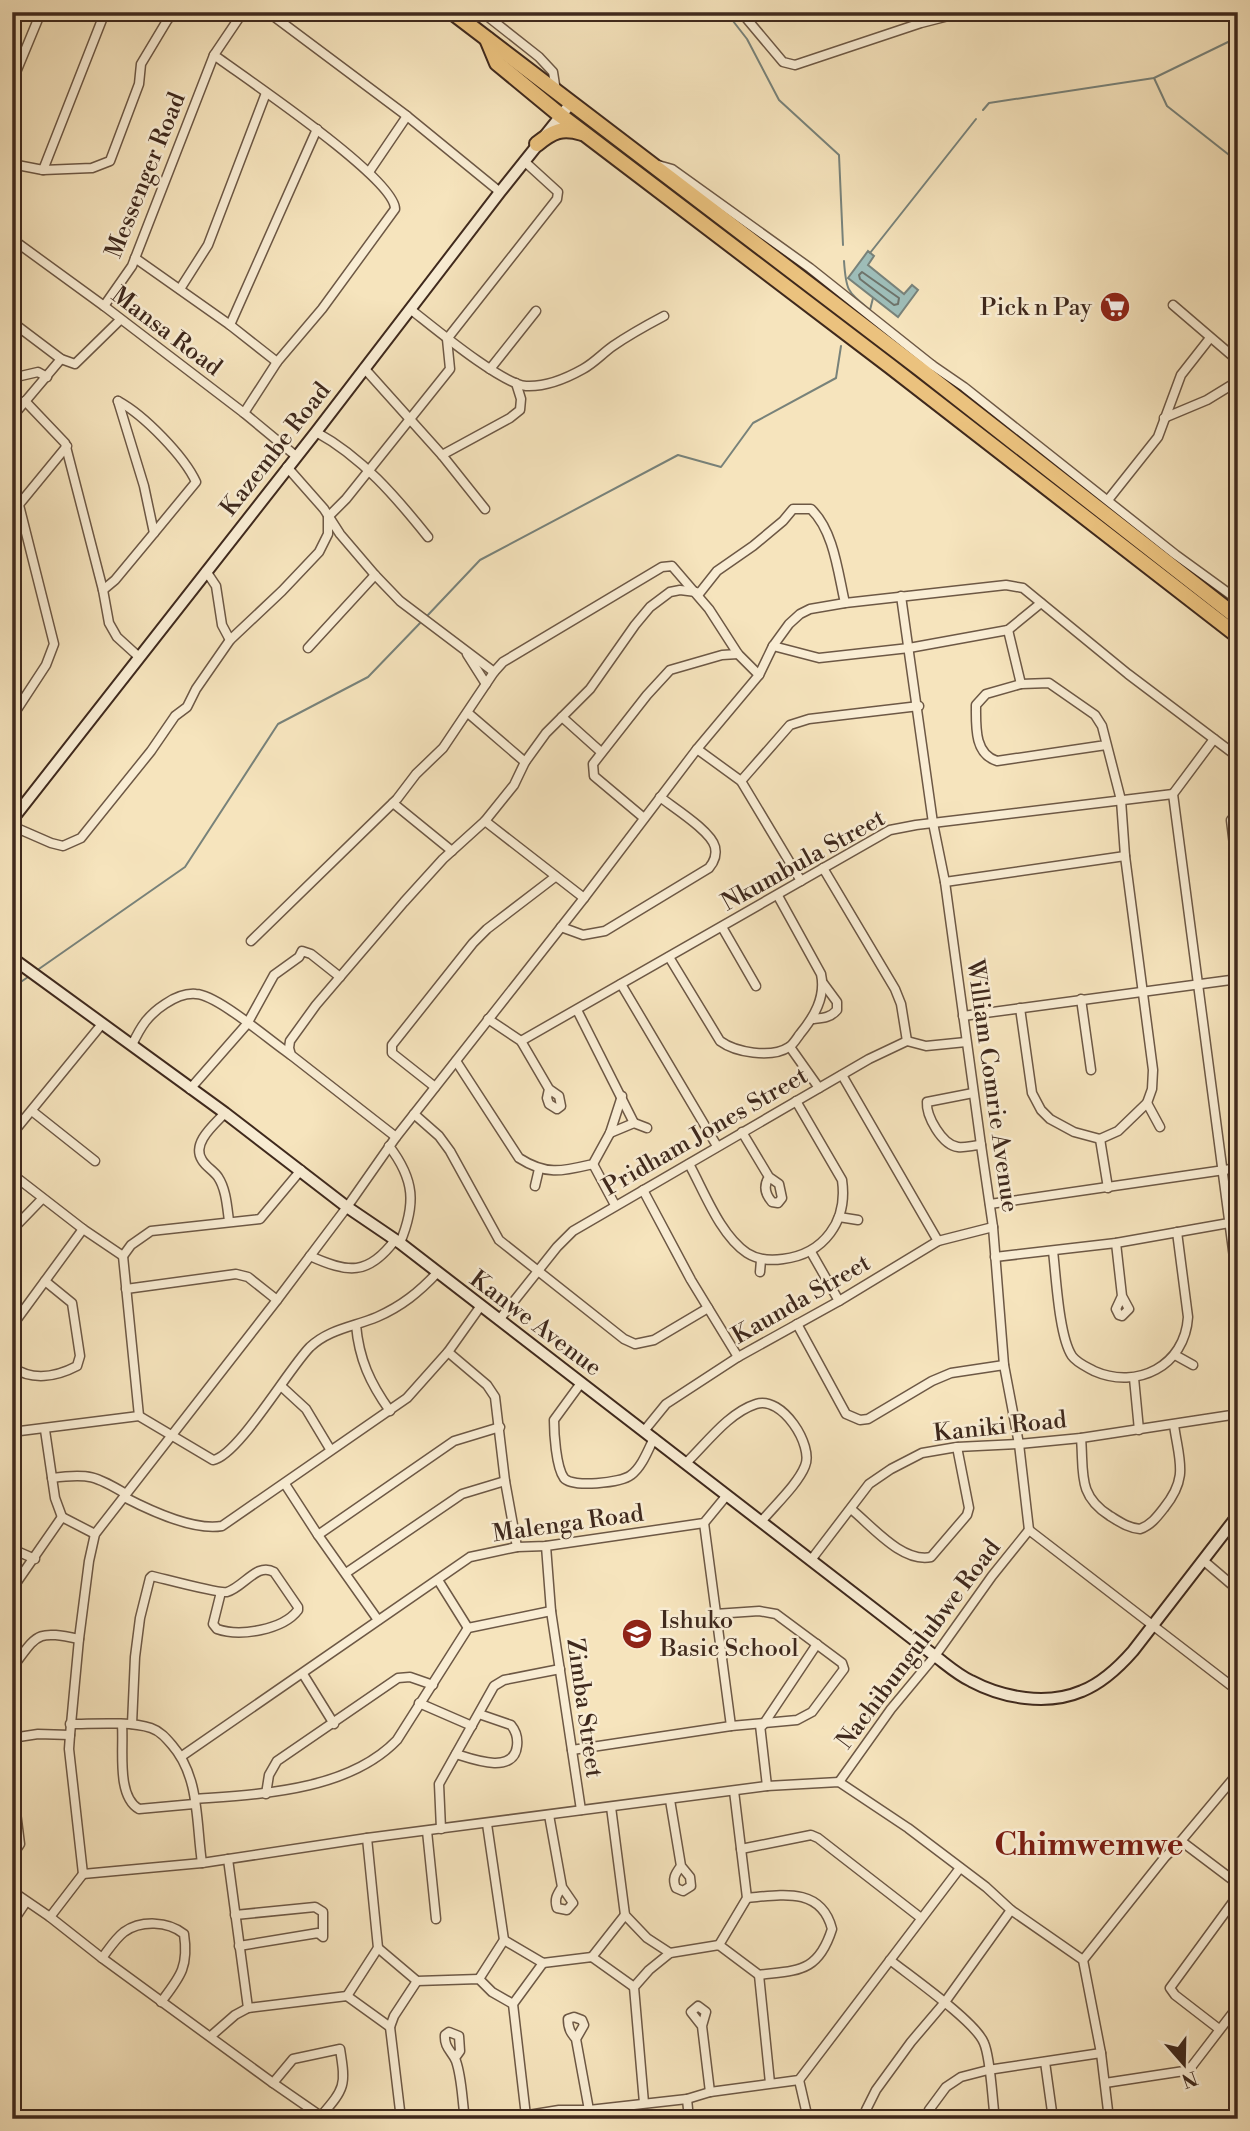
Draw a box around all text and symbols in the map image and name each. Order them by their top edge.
street label: Messenger Road [99,88,193,263]
street label: Mansa Road [105,280,228,383]
supermarket icon: Pick n Pay [1098,290,1132,324]
place label: Pick n Pay [980,293,1092,323]
street label: Kazembe Road [214,376,338,523]
street label: Nkumbula Street [716,803,891,918]
street label: William Comrie Avenue [959,957,1025,1214]
street label: Pridham Jones Street [598,1061,814,1203]
street label: Kaunda Street [727,1248,876,1351]
street label: Kanwe Avenue [463,1264,607,1383]
street label: Kaniki Road [932,1405,1069,1449]
street label: Malenga Road [491,1499,646,1549]
street label: Nachibungulubwe Road [830,1533,1008,1755]
place label: Ishuko Basic School [659,1606,799,1664]
school or university icon: Ishuko Basic School [620,1617,654,1651]
street label: Zimba Street [559,1636,609,1780]
district label: Chimwemwe [994,1825,1184,1865]
north arrow [1148,2030,1218,2100]
text: N [1178,2065,1201,2093]

